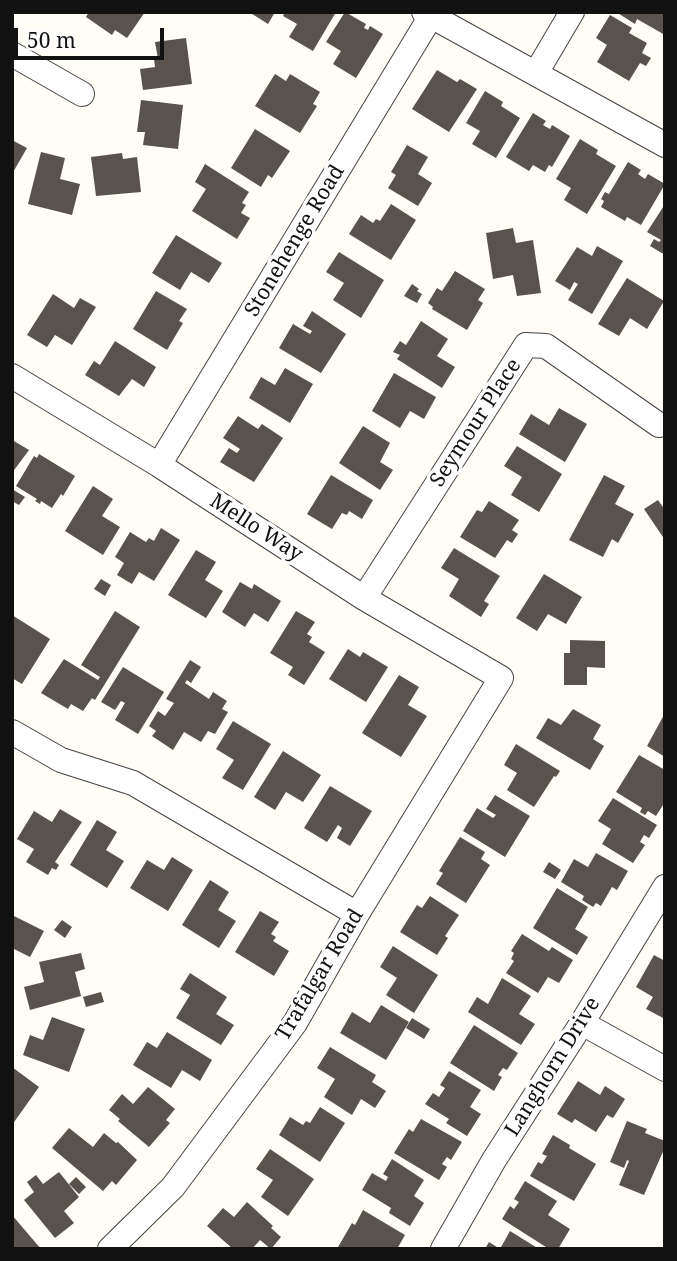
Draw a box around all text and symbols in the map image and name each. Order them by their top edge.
scale bar [18,14,168,58]
text: 50 m [27,26,76,54]
street label: Stonehenge Road [240,161,350,321]
street label: Seymour Place [425,354,527,492]
street label: Mello Way [205,489,307,567]
street label: Trafalgar Road [271,905,369,1045]
street label: Langhorn Drive [500,993,606,1141]

